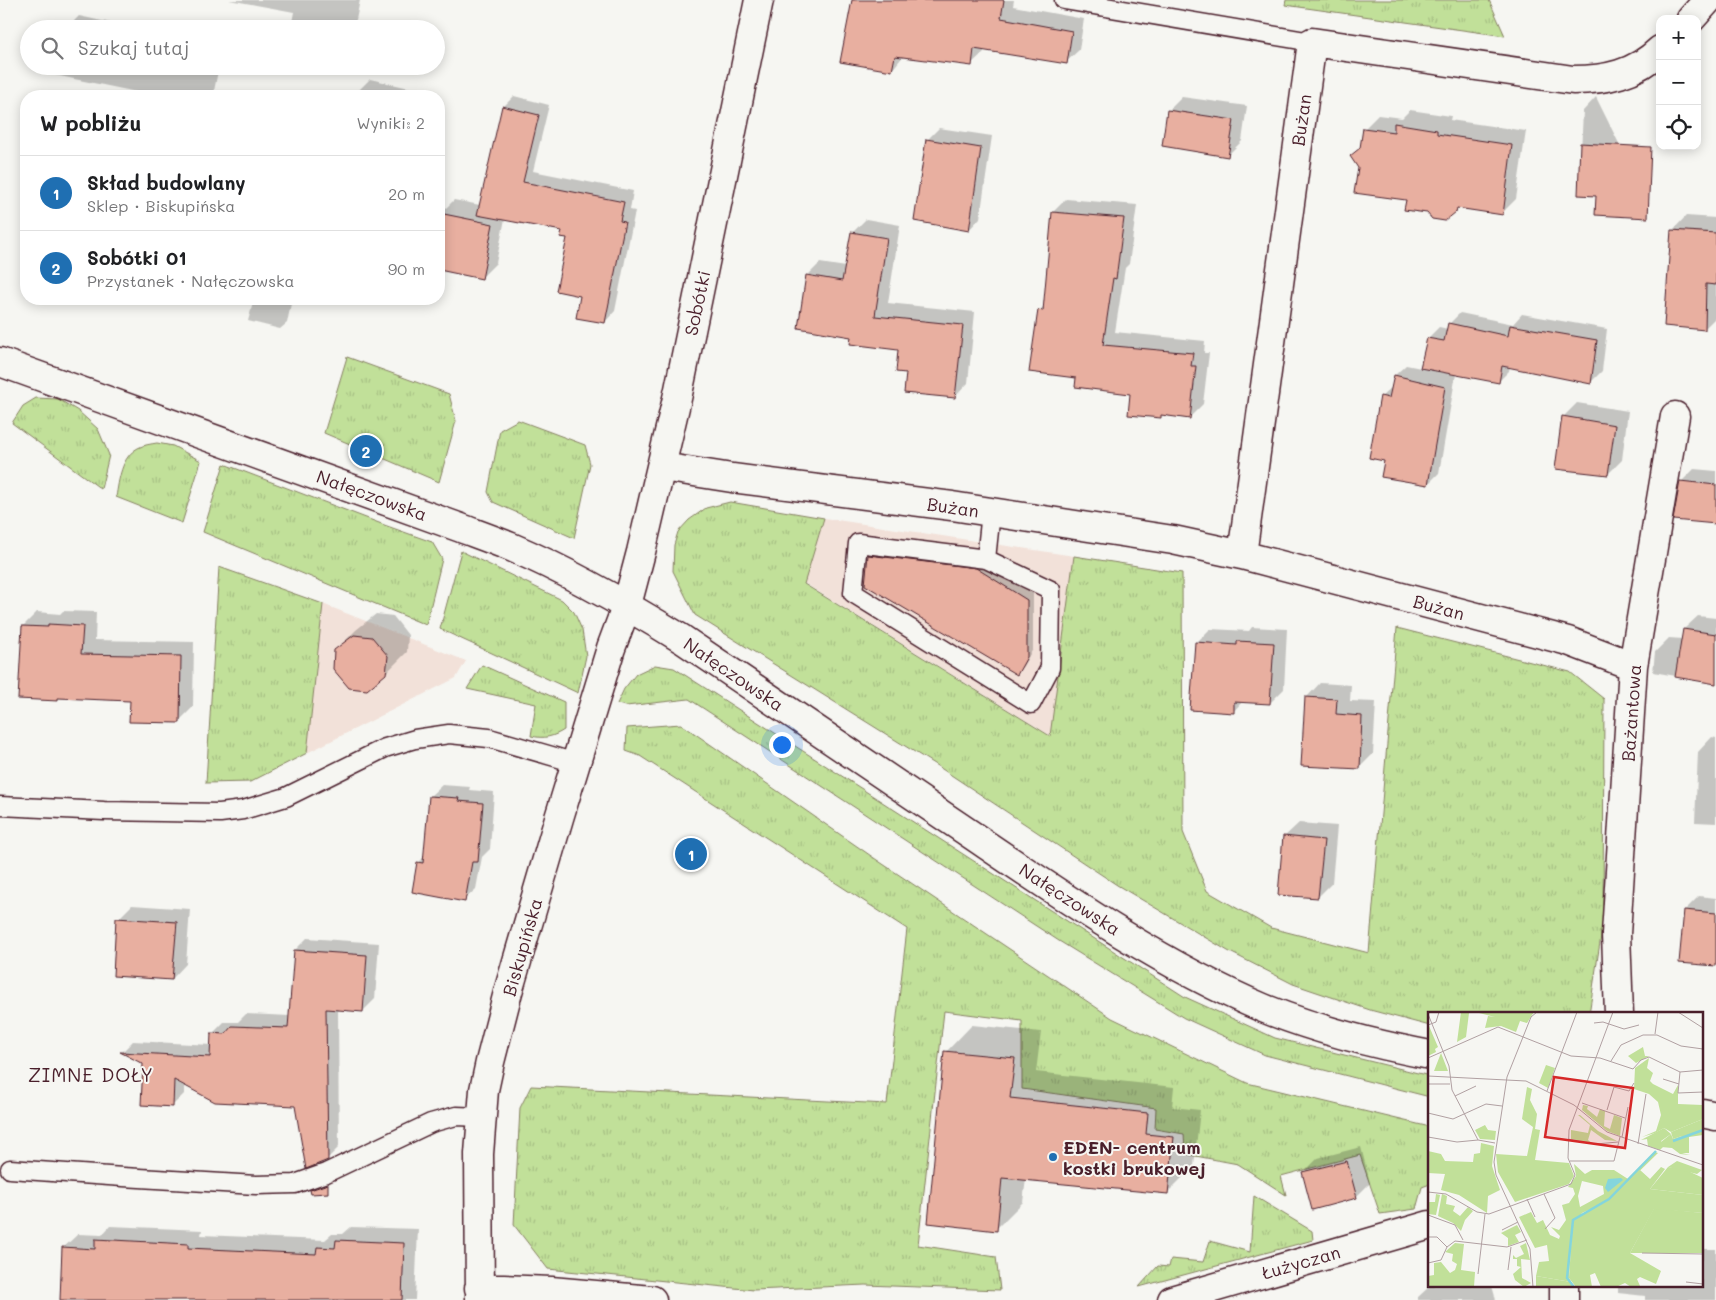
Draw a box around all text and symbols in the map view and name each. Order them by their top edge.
map controls [1656,15,1701,150]
button: + [1656,15,1701,60]
search box [20,20,445,75]
icon: search [38,34,66,62]
text: Szukaj tutaj [78,35,189,60]
button: − [1656,60,1701,105]
street label: Bużan [1285,92,1317,148]
button: locate [1656,105,1701,150]
text: W pobliżu [40,109,141,136]
text: Wyniki: 2 [356,112,425,133]
text: Skład budowlany [87,170,246,195]
text: 1 [52,183,60,204]
text: 20 m [388,183,425,204]
text: Sklep · Biskupińska [87,195,235,216]
text: Sobótki 01 [87,245,187,270]
text: 2 [52,258,60,279]
text: 90 m [388,258,425,279]
street label: Sobótki [678,268,716,338]
text: Przystanek · Nałęczowska [87,270,294,291]
pin: 2 [350,432,382,470]
street label: Nałęczowska [313,464,431,526]
street label: Bużan [925,491,981,523]
street label: Bużan [1411,589,1467,625]
street label: Nałęczowska [679,632,789,716]
street label: Bażantowa [1616,664,1646,762]
your location [769,732,795,758]
pin: 1 [675,835,707,873]
street label: Nałęczowska [1015,857,1125,941]
street label: Biskupińska [497,895,547,999]
inset map [1428,1012,1704,1288]
district label: ZIMNE DOŁY [28,1062,154,1087]
place label: EDEN- centrum kostki brukowej [1063,1135,1206,1180]
marker: EDEN- centrum kostki brukowej [1047,1151,1059,1163]
street label: Łużyczan [1259,1239,1343,1285]

